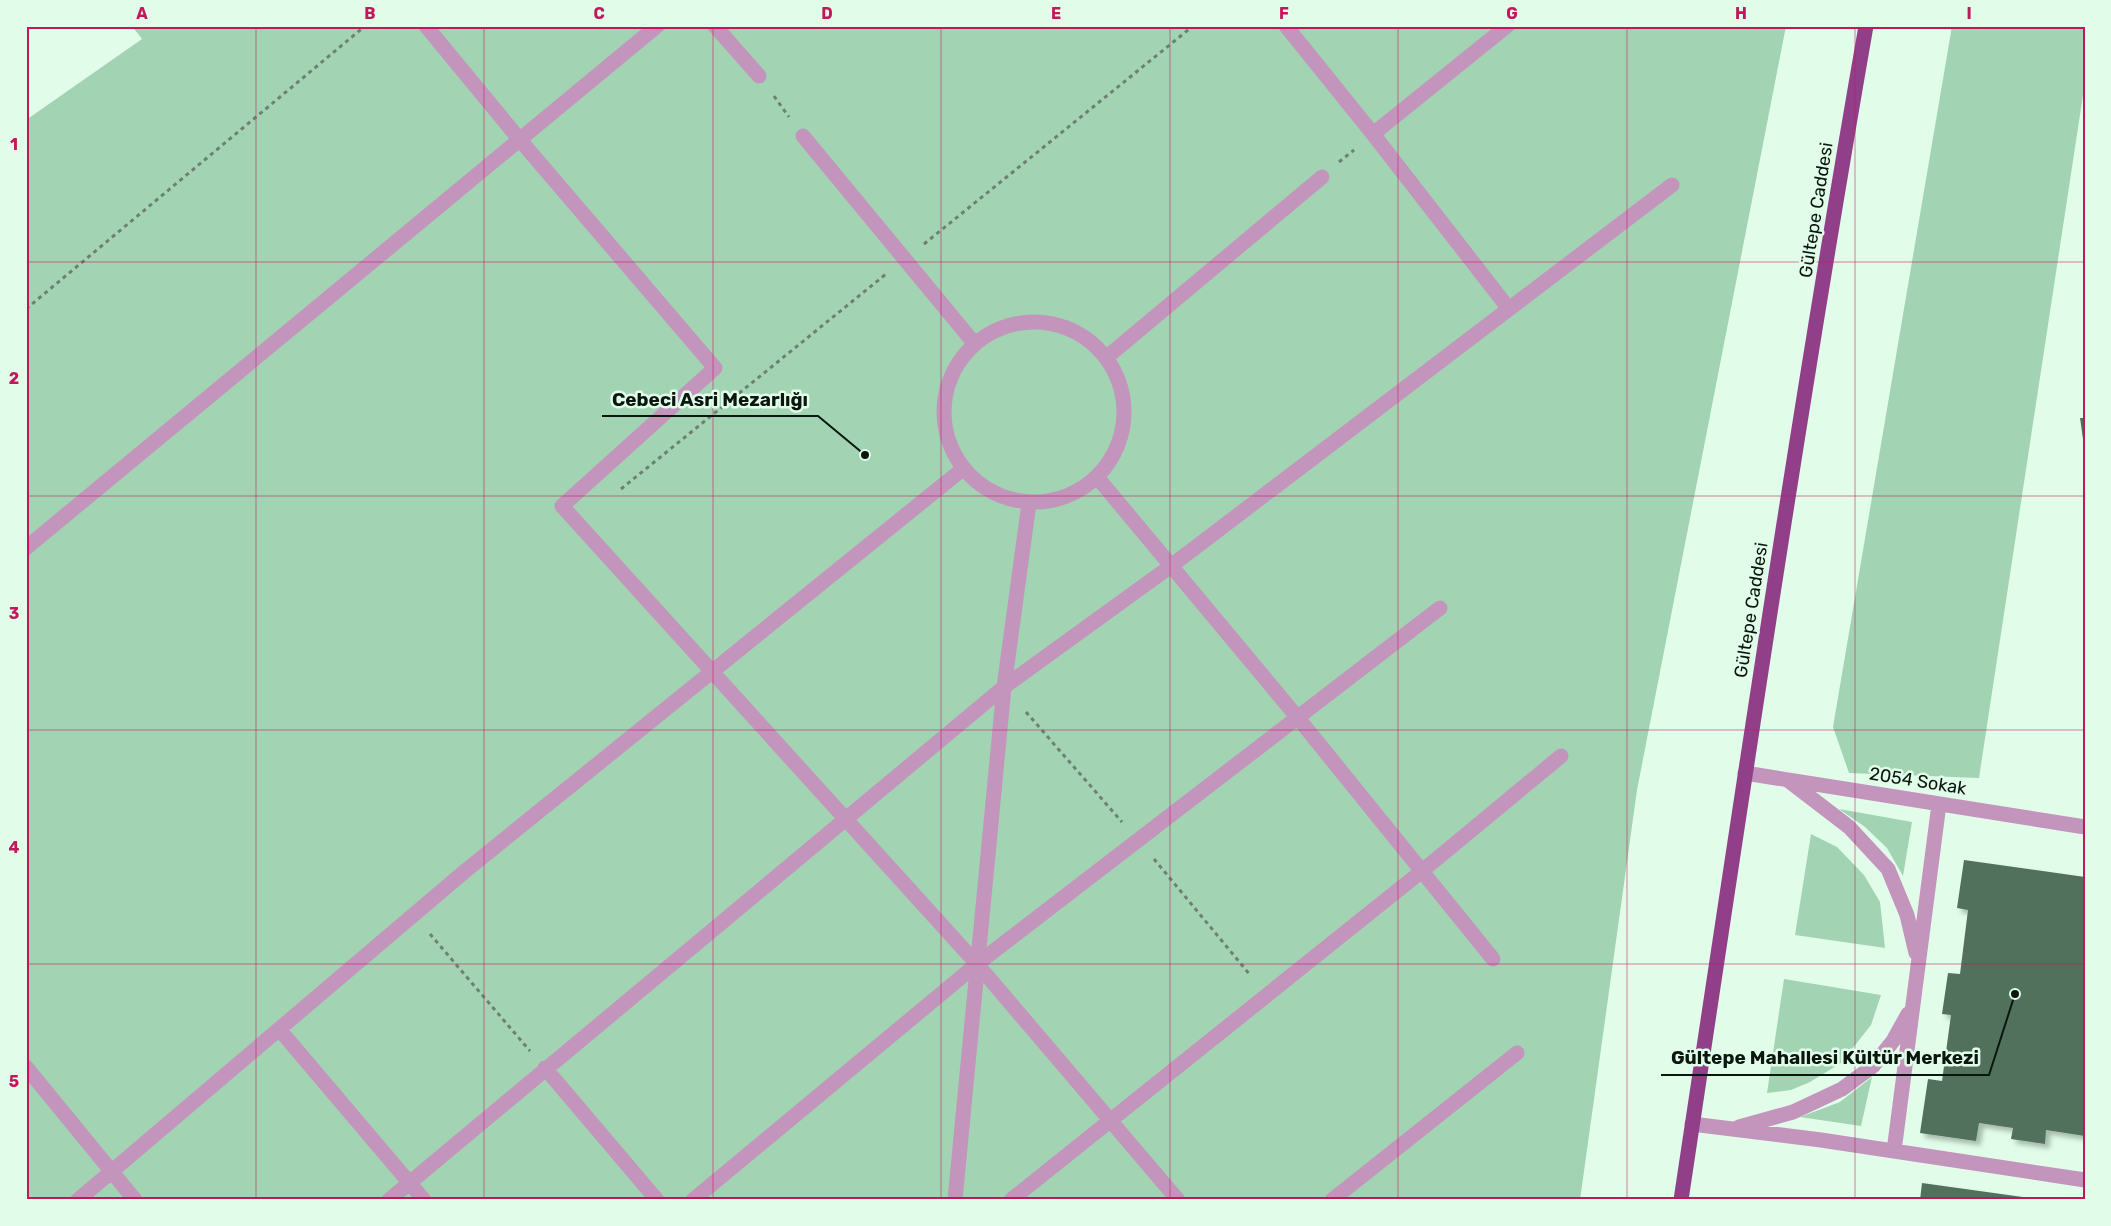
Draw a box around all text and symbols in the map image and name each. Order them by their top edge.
text: A [136,4,148,23]
text: B [364,4,376,23]
text: C [593,4,605,23]
text: D [821,4,833,23]
text: E [1051,4,1061,23]
text: F [1279,4,1289,23]
text: G [1506,4,1518,23]
text: H [1735,4,1747,23]
text: I [1966,4,1972,23]
text: 1 [10,135,18,154]
street label: Gültepe Caddesi [1794,141,1838,279]
text: 2 [9,369,19,388]
callout: Cebeci Asri Mezarlığı [602,382,818,416]
text: Cebeci Asri Mezarlığı [612,388,808,411]
street label: Gültepe Caddesi [1729,541,1773,679]
text: 3 [9,604,19,623]
street label: 2054 Sokak [1868,762,1969,800]
text: 4 [9,838,20,857]
callout: Gültepe Mahallesi Kültür Merkezi [1661,1041,1989,1075]
text: Gültepe Mahallesi Kültür Merkezi [1671,1046,1979,1069]
text: 5 [9,1072,19,1091]

